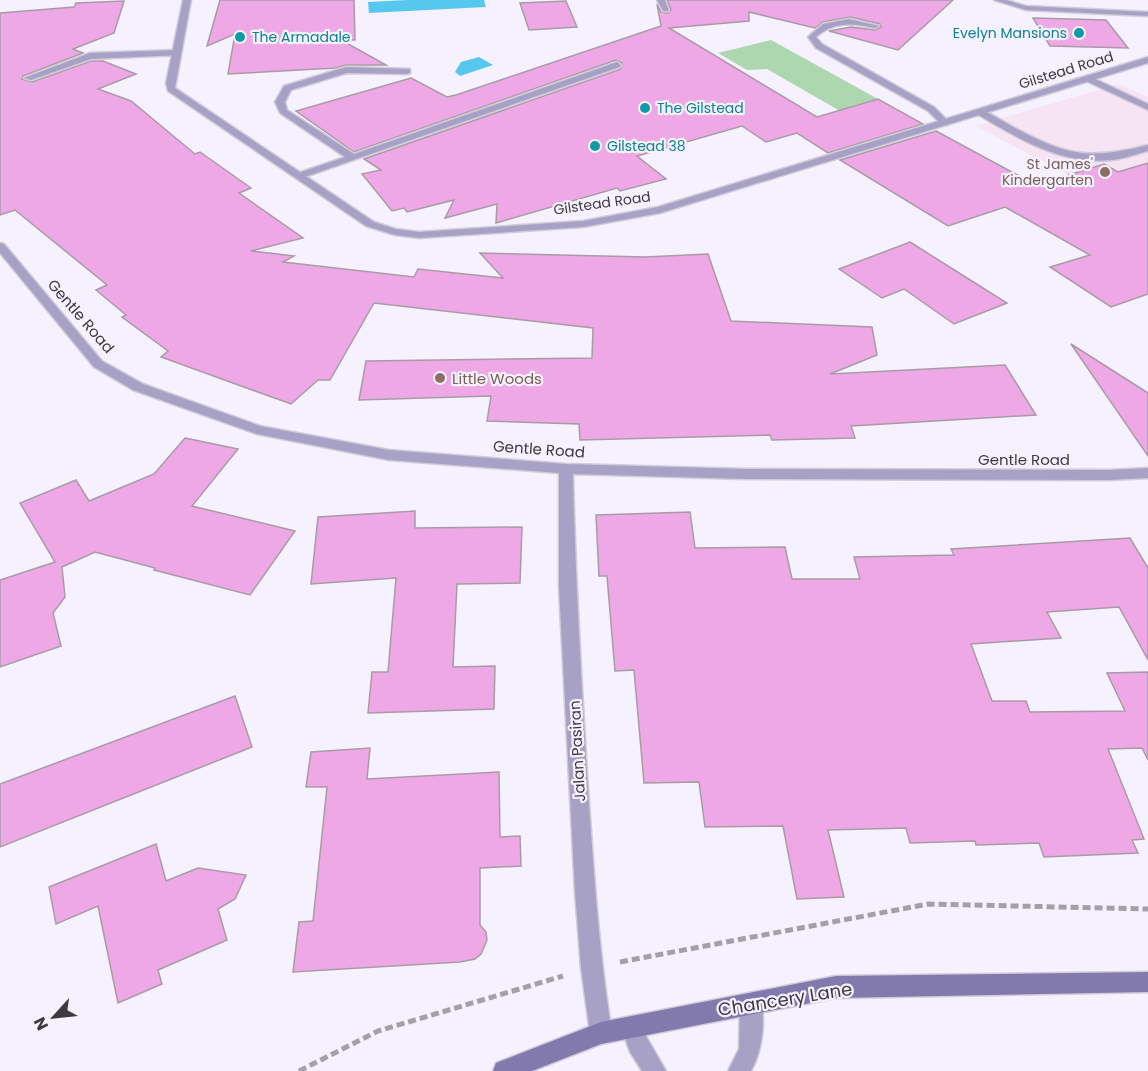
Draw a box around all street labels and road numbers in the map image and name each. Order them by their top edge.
street label: Gilstead Road [1016,46,1116,94]
street label: Gilstead Road [552,186,652,220]
street label: Gentle Road [43,274,119,358]
street label: Gentle Road [492,435,586,463]
street label: Gentle Road [978,449,1070,470]
street label: Jalan Pasiran [564,700,590,802]
street label: Chancery Lane [716,976,854,1022]

